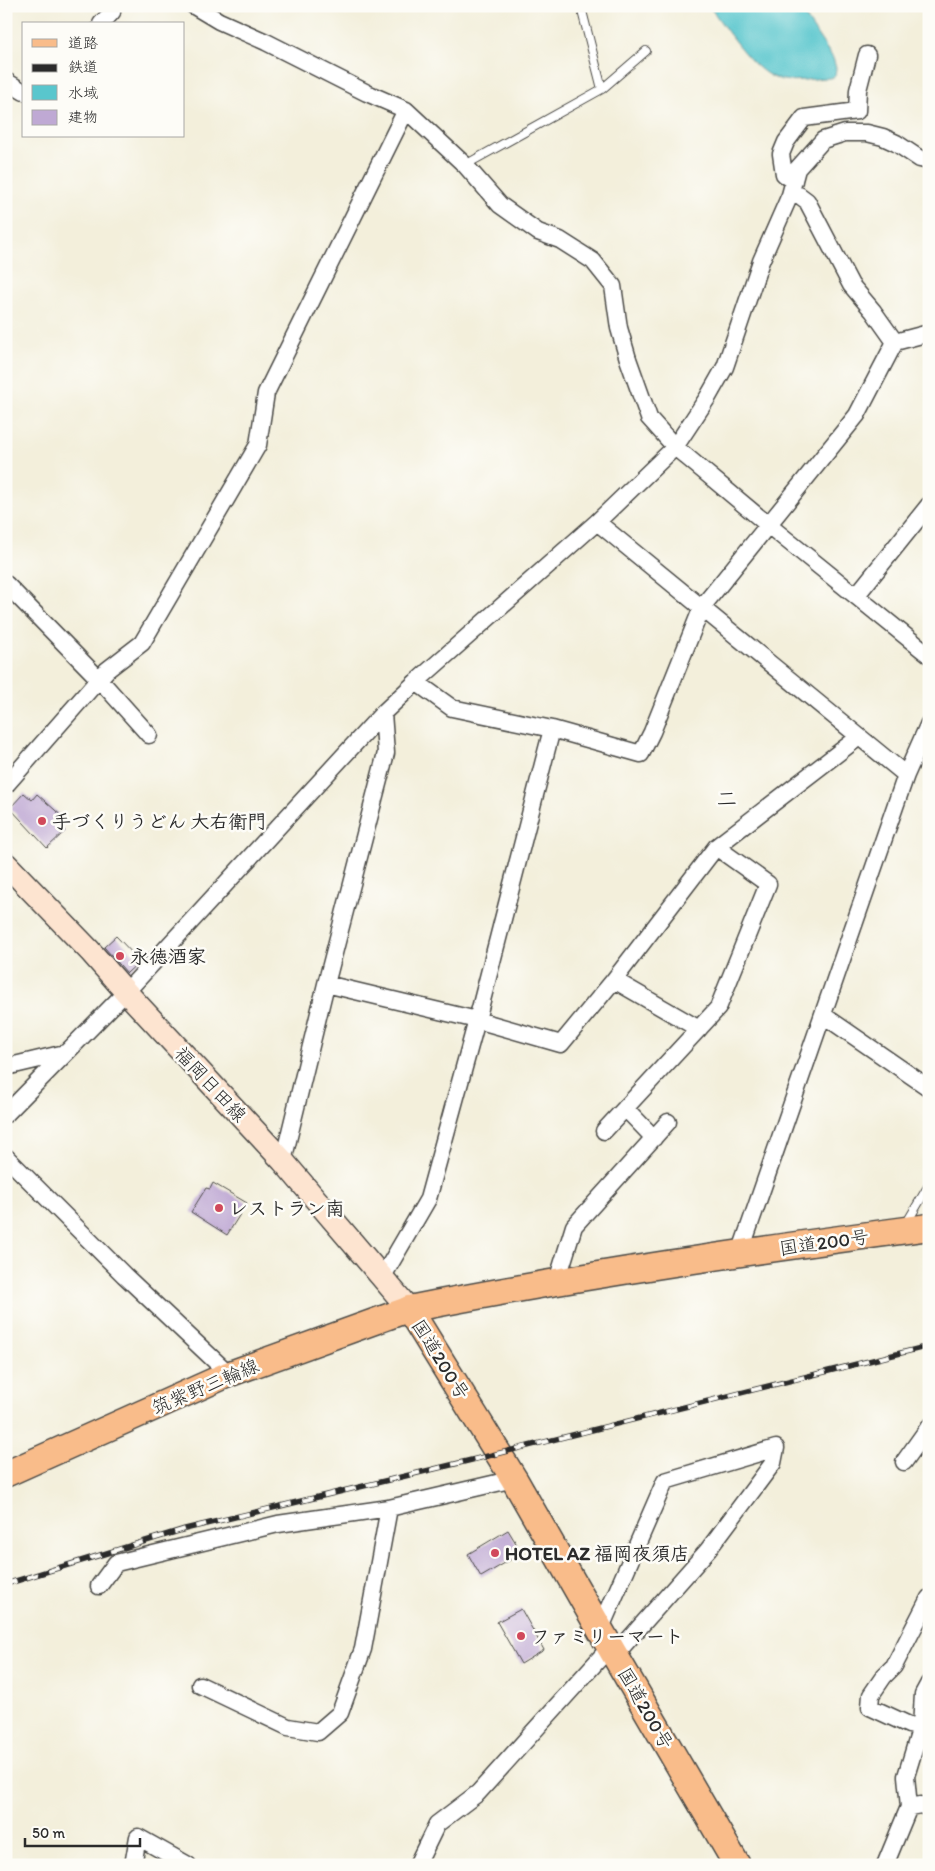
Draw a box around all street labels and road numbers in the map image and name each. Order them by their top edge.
street label: 福岡日田線 [170,1042,251,1127]
street label: 国道200号 [778,1225,870,1260]
street label: 国道200号 [407,1315,474,1404]
street label: 筑紫野三輪線 [148,1354,262,1419]
street label: 国道200号 [613,1663,678,1753]

